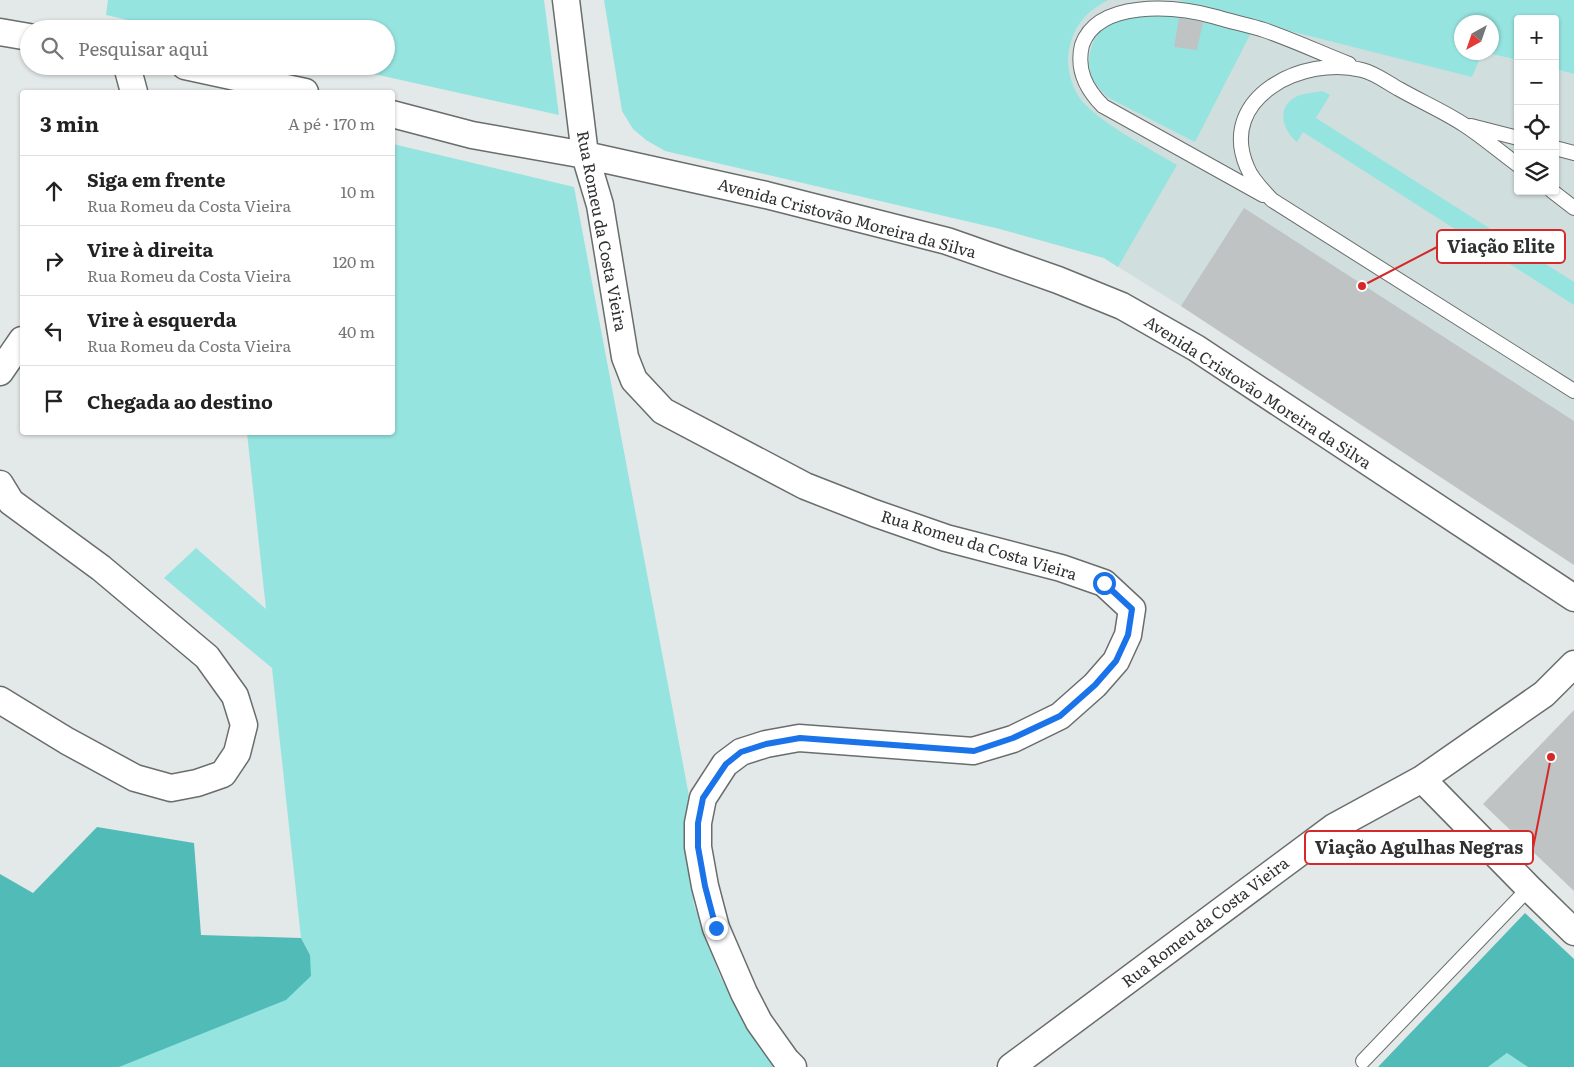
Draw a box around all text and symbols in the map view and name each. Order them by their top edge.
north arrow [1454,15,1499,60]
map controls [1514,15,1559,195]
button: + [1514,15,1559,60]
search box [20,20,395,75]
icon: search [38,34,66,62]
text: Pesquisar aqui [78,34,208,62]
button: − [1514,60,1559,105]
button: locate [1514,105,1559,150]
text: 3 min [40,107,99,138]
text: A pé · 170 m [288,111,375,135]
street label: Rua Romeu da Costa Vieira [572,128,634,334]
button: layers [1514,150,1559,195]
text: Siga em frente [87,165,225,193]
street label: Avenida Cristovão Moreira da Silva [715,171,980,263]
icon: ahead [40,177,68,205]
text: 10 m [341,179,375,203]
text: Rua Romeu da Costa Vieira [87,193,291,217]
callout: Viação Elite [1437,230,1565,263]
text: Viação Elite [1447,232,1555,259]
text: Vire à direita [87,235,214,263]
icon: right [40,247,68,275]
text: 120 m [332,249,375,273]
text: Rua Romeu da Costa Vieira [87,263,291,287]
text: Vire à esquerda [87,305,237,333]
street label: Avenida Cristovão Moreira da Silva [1140,308,1377,474]
icon: left [40,317,68,345]
text: 40 m [338,319,375,343]
text: Rua Romeu da Costa Vieira [87,333,291,357]
icon: arrive [40,387,68,415]
text: Chegada ao destino [87,387,273,415]
street label: Rua Romeu da Costa Vieira [878,503,1081,585]
route start [1093,572,1116,595]
callout: Viação Agulhas Negras [1305,831,1533,864]
text: Viação Agulhas Negras [1315,833,1523,860]
street label: Rua Romeu da Costa Vieira [1116,850,1293,992]
route end [705,917,728,940]

